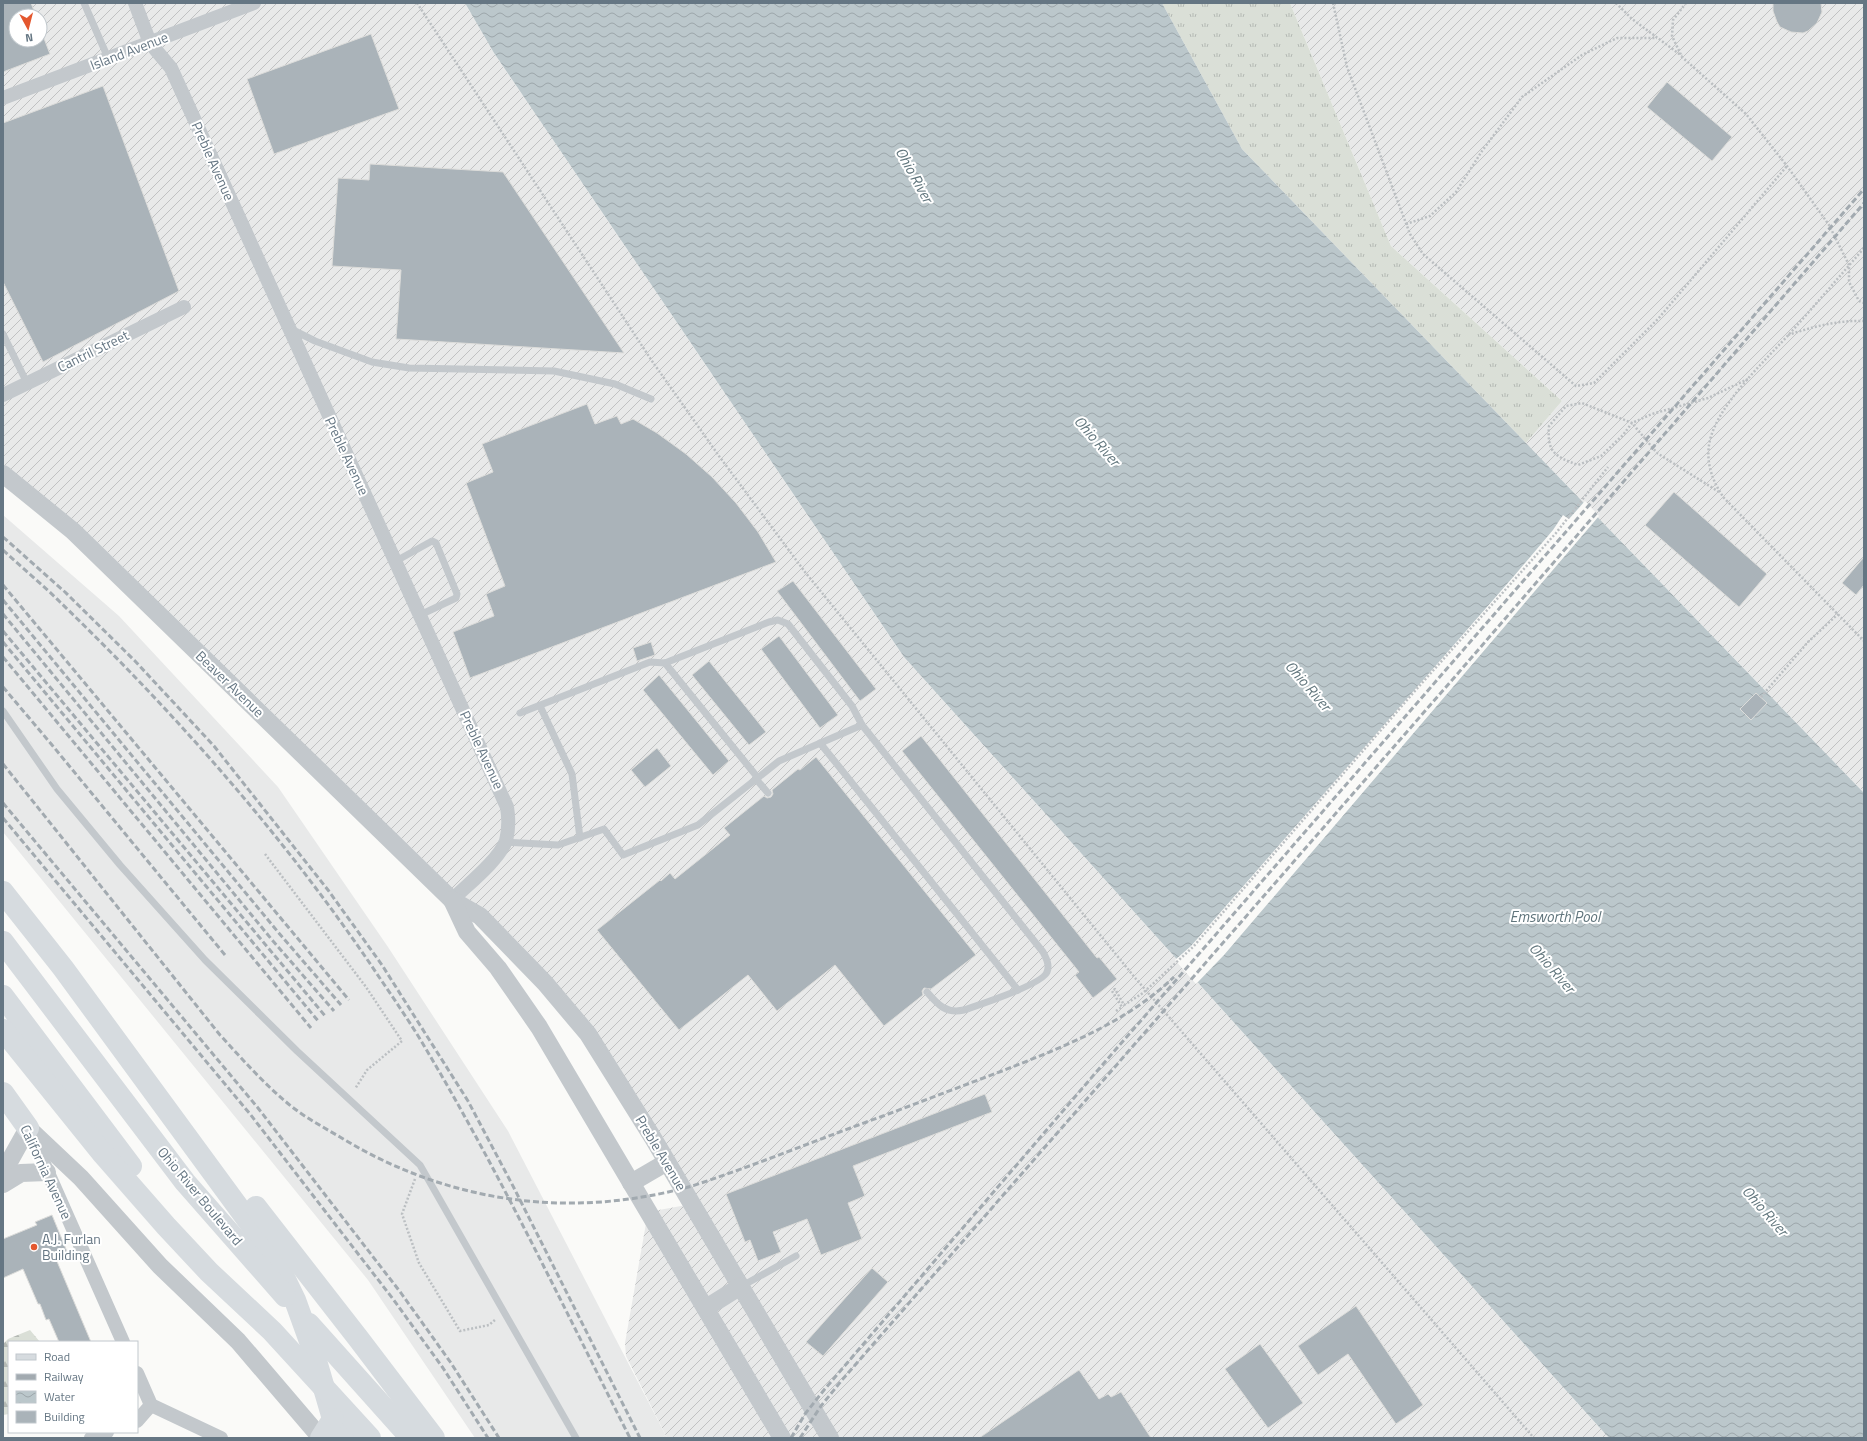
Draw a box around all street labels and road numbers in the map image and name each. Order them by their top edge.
street label: Island Avenue [87,26,171,75]
street label: Preble Avenue [187,118,240,204]
street label: Cantril Street [53,324,132,377]
street label: Preble Avenue [320,413,375,499]
street label: Beaver Avenue [191,646,269,722]
street label: Preble Avenue [455,707,510,793]
street label: Preble Avenue [631,1111,692,1194]
street label: California Avenue [15,1121,78,1223]
street label: Ohio River Boulevard [153,1142,248,1250]

